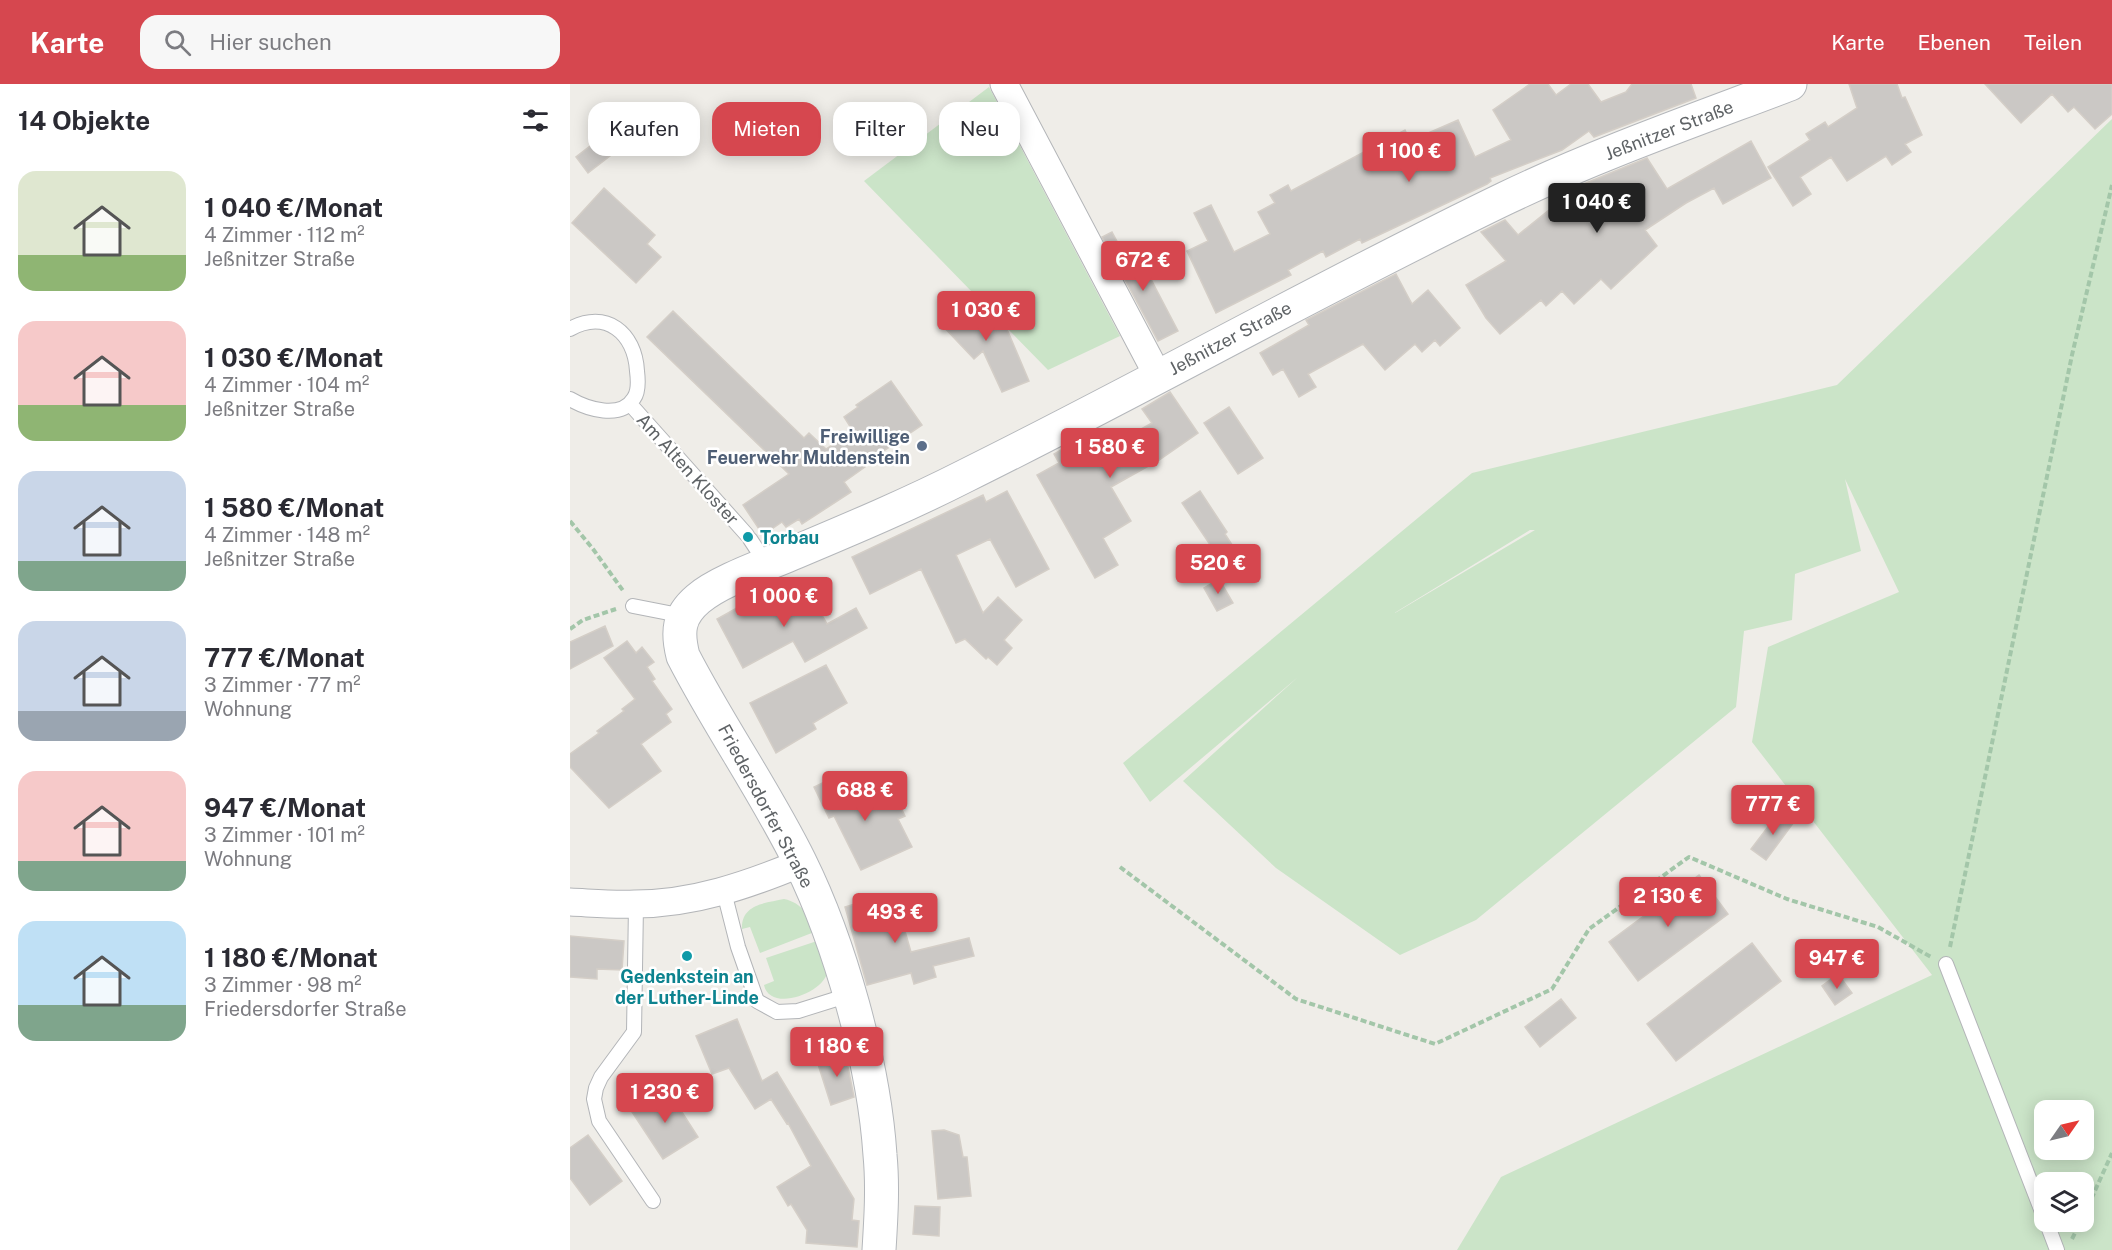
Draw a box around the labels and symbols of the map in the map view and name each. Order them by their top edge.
street label: Jeßnitzer Straße [1602,96,1736,164]
pin: 1 100 € [1354,132,1464,183]
pin: 1 040 € [1542,183,1652,234]
pin: 672 € [1101,241,1185,292]
pin: 1 030 € [931,291,1041,342]
street label: Jeßnitzer Straße [1165,297,1295,379]
street label: Am Alten Kloster [633,409,743,529]
place label: Freiwillige Feuerwehr Muldenstein [707,426,910,468]
pin: 1 580 € [1055,428,1165,479]
marker: Freiwillige Feuerwehr Muldenstein [915,439,929,453]
place label: Torbau [760,527,819,548]
marker: Torbau [741,530,755,544]
pin: 520 € [1176,544,1260,595]
pin: 1 000 € [729,577,839,628]
street label: Friedersdorfer Straße [714,721,818,891]
pin: 688 € [823,771,907,822]
pin: 777 € [1731,785,1815,836]
pin: 2 130 € [1613,877,1723,928]
pin: 493 € [853,893,937,944]
pin: 947 € [1795,939,1879,990]
marker: Gedenkstein an der Luther-Linde [680,949,694,963]
place label: Gedenkstein an der Luther-Linde [615,966,759,1008]
pin: 1 180 € [782,1027,892,1078]
pin: 1 230 € [610,1073,720,1124]
north arrow [2034,1100,2094,1160]

